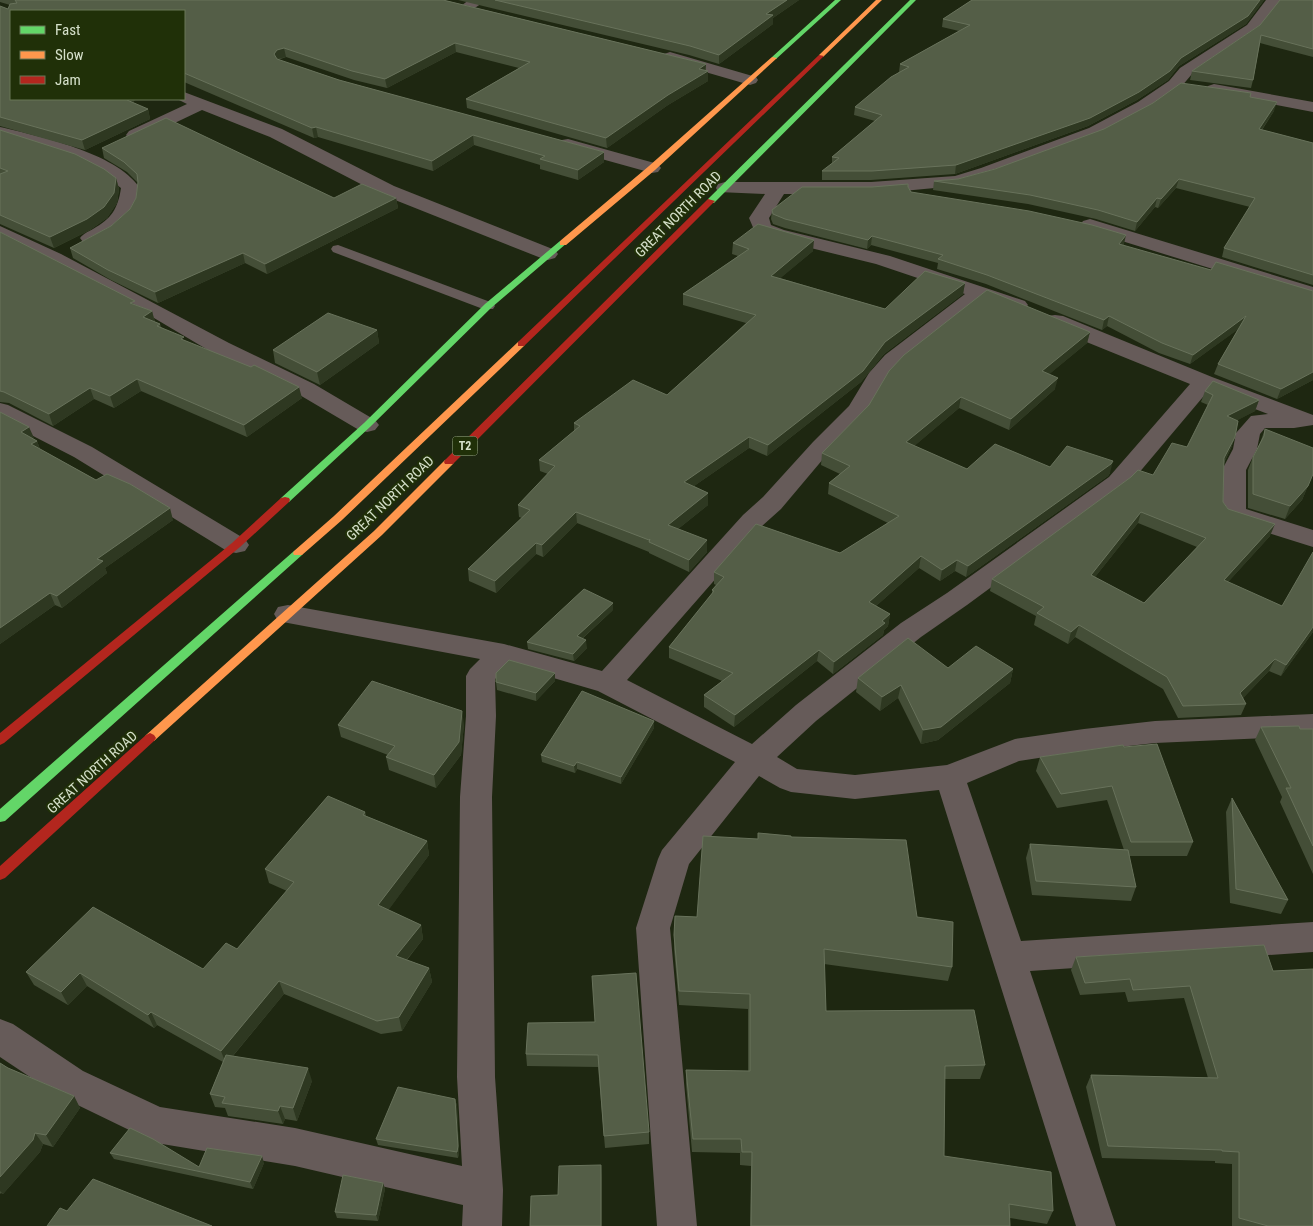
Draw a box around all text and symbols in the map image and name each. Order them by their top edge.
legend [10,10,185,100]
text: Fast [55,21,80,39]
text: Slow [55,46,84,64]
text: Jam [55,71,81,89]
street label: GREAT NORTH ROAD [632,168,724,260]
road number: T2 [452,436,478,456]
street label: GREAT NORTH ROAD [343,452,437,544]
street label: GREAT NORTH ROAD [44,728,140,816]

